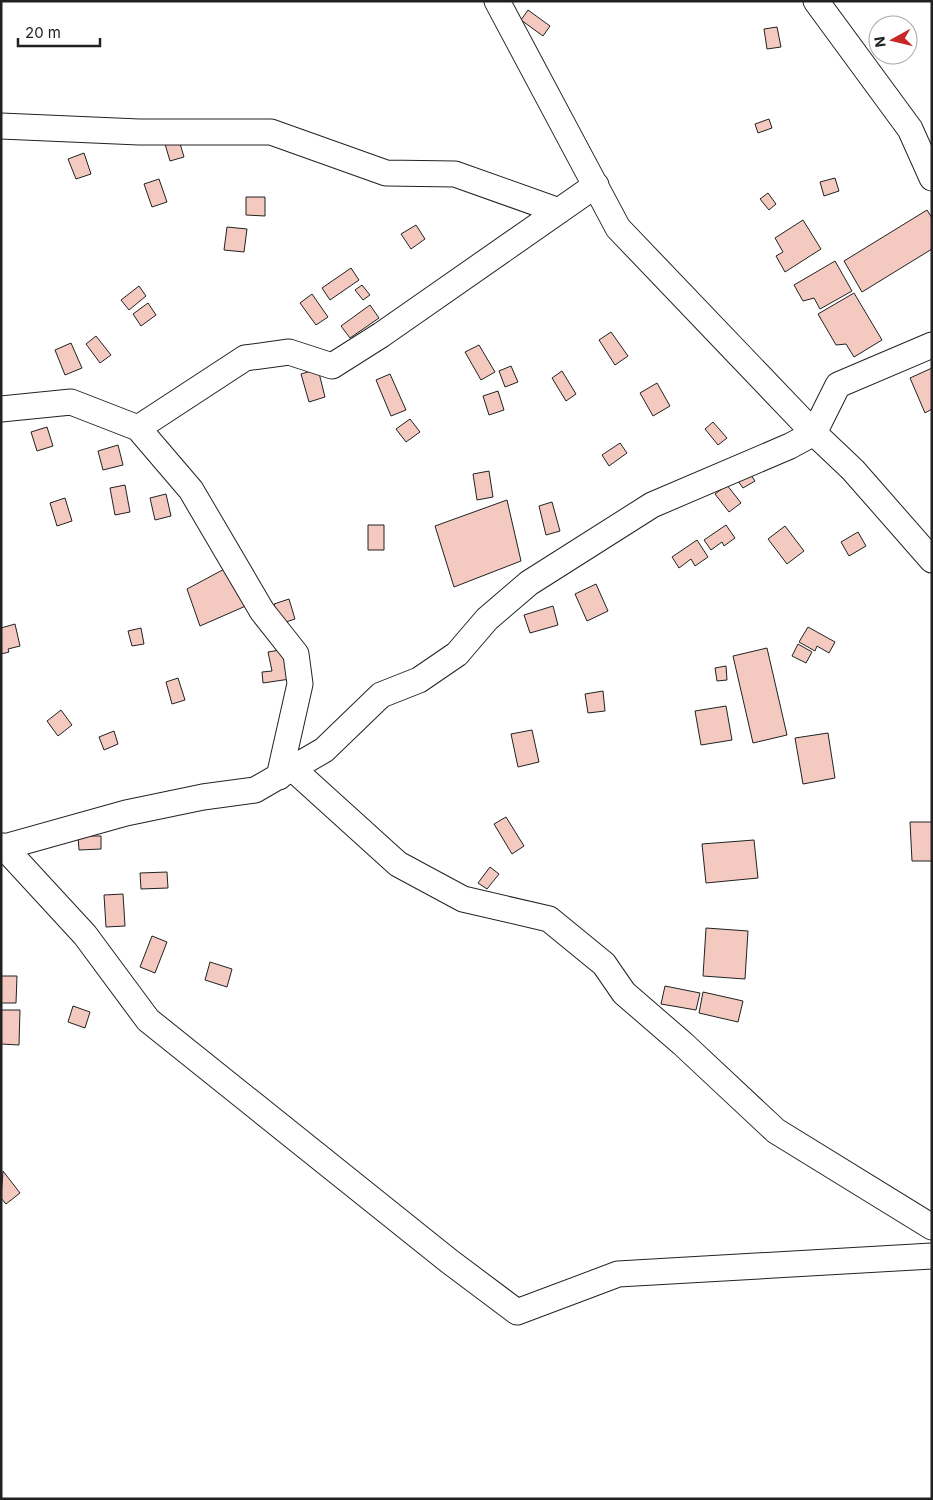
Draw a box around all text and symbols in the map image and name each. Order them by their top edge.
scale bar [18,15,100,47]
north arrow [868,15,918,65]
text: 20 m [25,23,61,42]
text: N [870,35,889,48]

